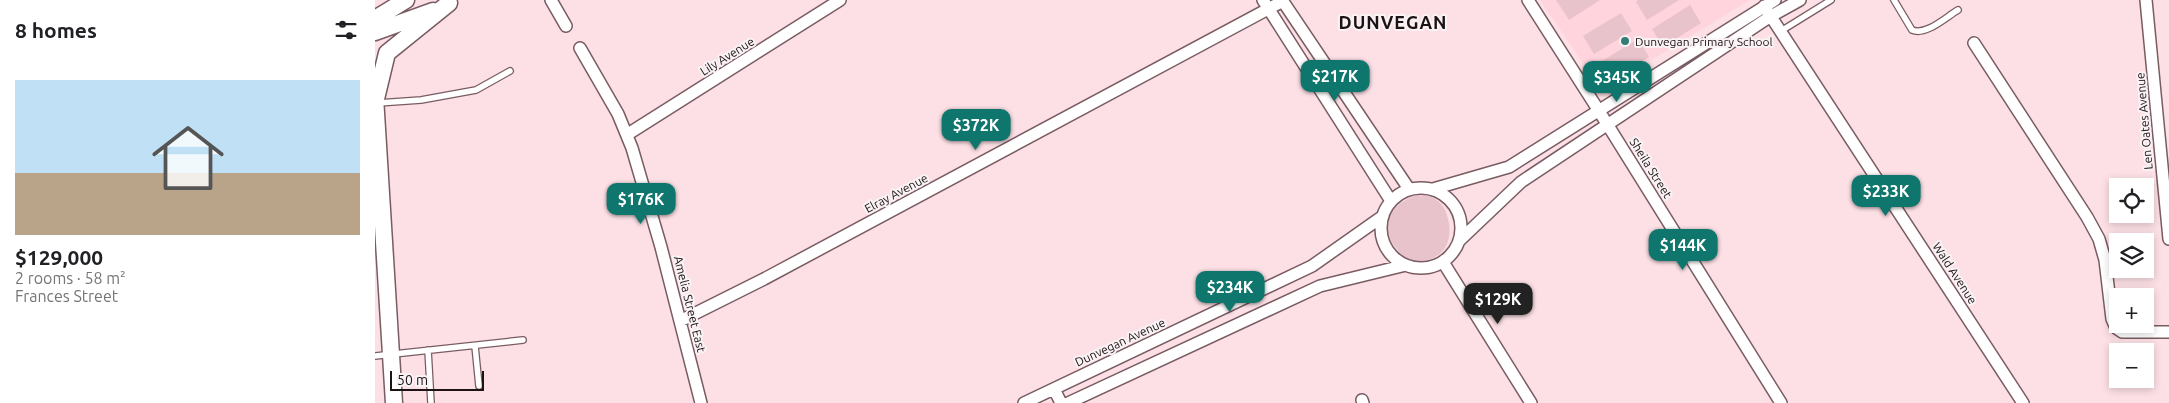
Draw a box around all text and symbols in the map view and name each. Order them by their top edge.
district label: DUNVEGAN [1339,12,1447,32]
icon: filters [332,16,360,44]
text: 8 homes [15,18,97,42]
street label: Lily Avenue [698,34,756,78]
marker: Dunvegan Primary School [1619,35,1631,47]
place label: Dunvegan Primary School [1635,35,1773,48]
pin: $217K [1300,59,1370,102]
pin: $345K [1582,61,1652,103]
text: $217K [1312,67,1358,85]
text: $345K [1594,68,1640,86]
street label: Len Oates Avenue [2133,72,2155,170]
pin: $372K [941,108,1011,151]
icon: home [143,113,233,203]
text: $372K [953,116,999,134]
street label: Sheila Street [1627,136,1675,201]
street label: Elray Avenue [862,171,930,215]
pin: $233K [1851,174,1921,217]
map controls [2109,178,2154,388]
button: locate [2109,178,2154,223]
pin: $176K [606,182,676,225]
text: $233K [1863,182,1909,200]
text: $176K [618,190,664,208]
pin: $144K [1648,228,1718,271]
button: layers [2109,233,2154,278]
text: $144K [1660,236,1706,254]
street label: Wald Avenue [1930,240,1980,306]
text: $129,000 [15,245,103,269]
street label: Amelia Street East [672,254,708,354]
text: 2 rooms · 58 m² [15,269,126,287]
pin: $234K [1195,270,1265,313]
text: $234K [1207,278,1253,296]
pin: $129K [1463,282,1533,325]
text: Frances Street [15,287,118,305]
button: + [2109,288,2154,333]
text: $129K [1475,290,1521,308]
street label: Dunvegan Avenue [1073,315,1167,369]
button: − [2109,343,2154,388]
scale bar [390,368,484,391]
text: 50 m [397,372,428,388]

